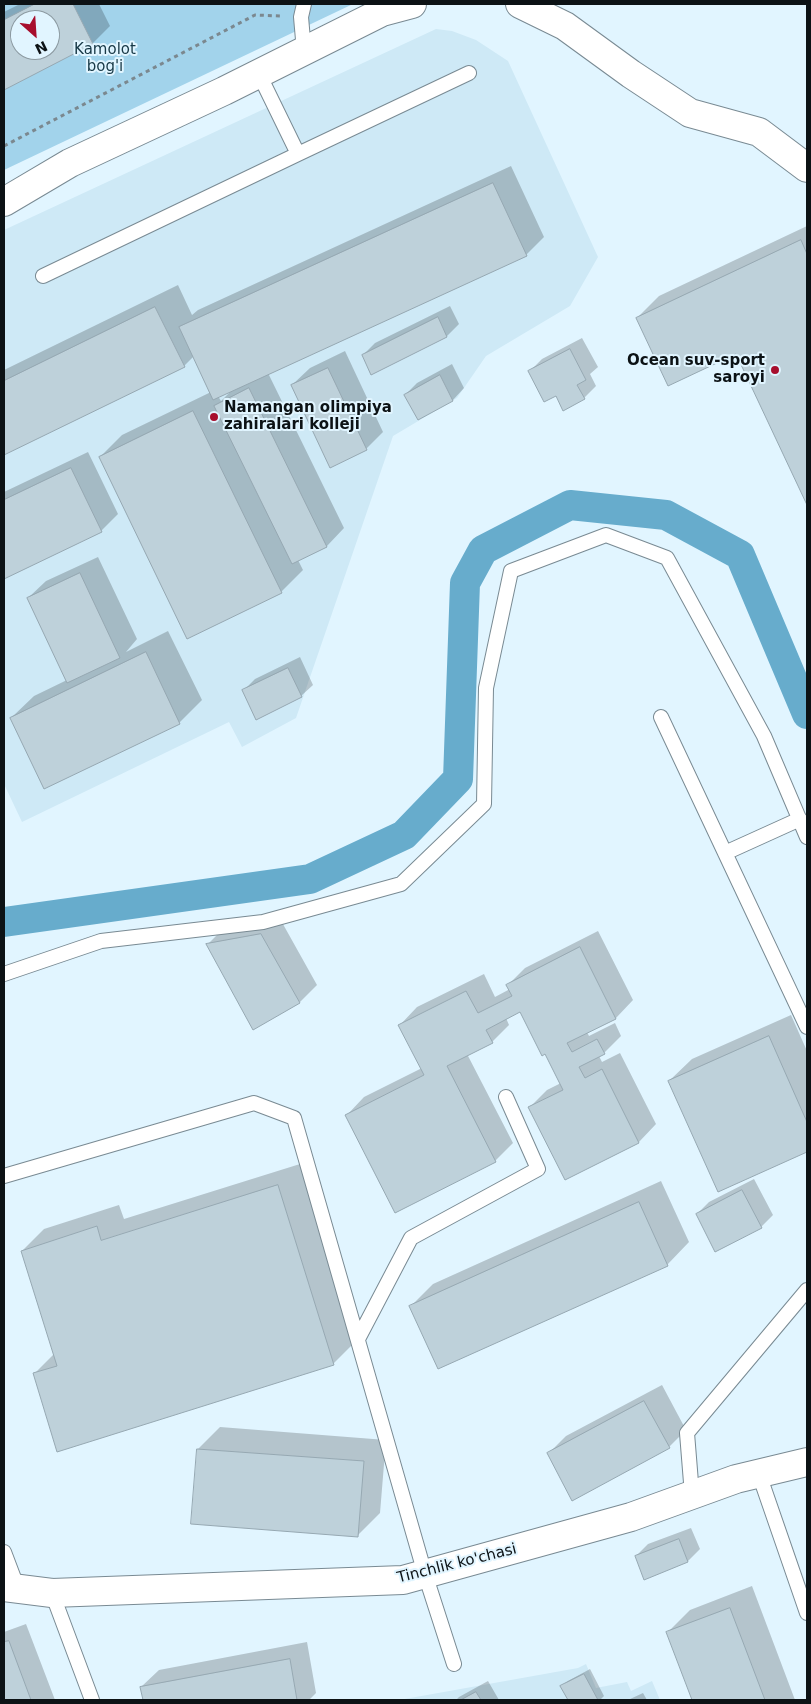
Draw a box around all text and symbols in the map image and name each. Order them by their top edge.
north arrow [10,10,60,60]
text: N [32,38,50,57]
park label: Kamolot bog'i [74,41,136,76]
place label: Ocean suv-sport saroyi [627,352,765,387]
marker: Ocean suv-sport saroyi [769,364,781,376]
place label: Namangan olimpiya zahiralari kolleji [224,399,392,434]
marker: Namangan olimpiya zahiralari kolleji [208,411,220,423]
street label: Tinchlik ko'chasi [395,1540,519,1588]

